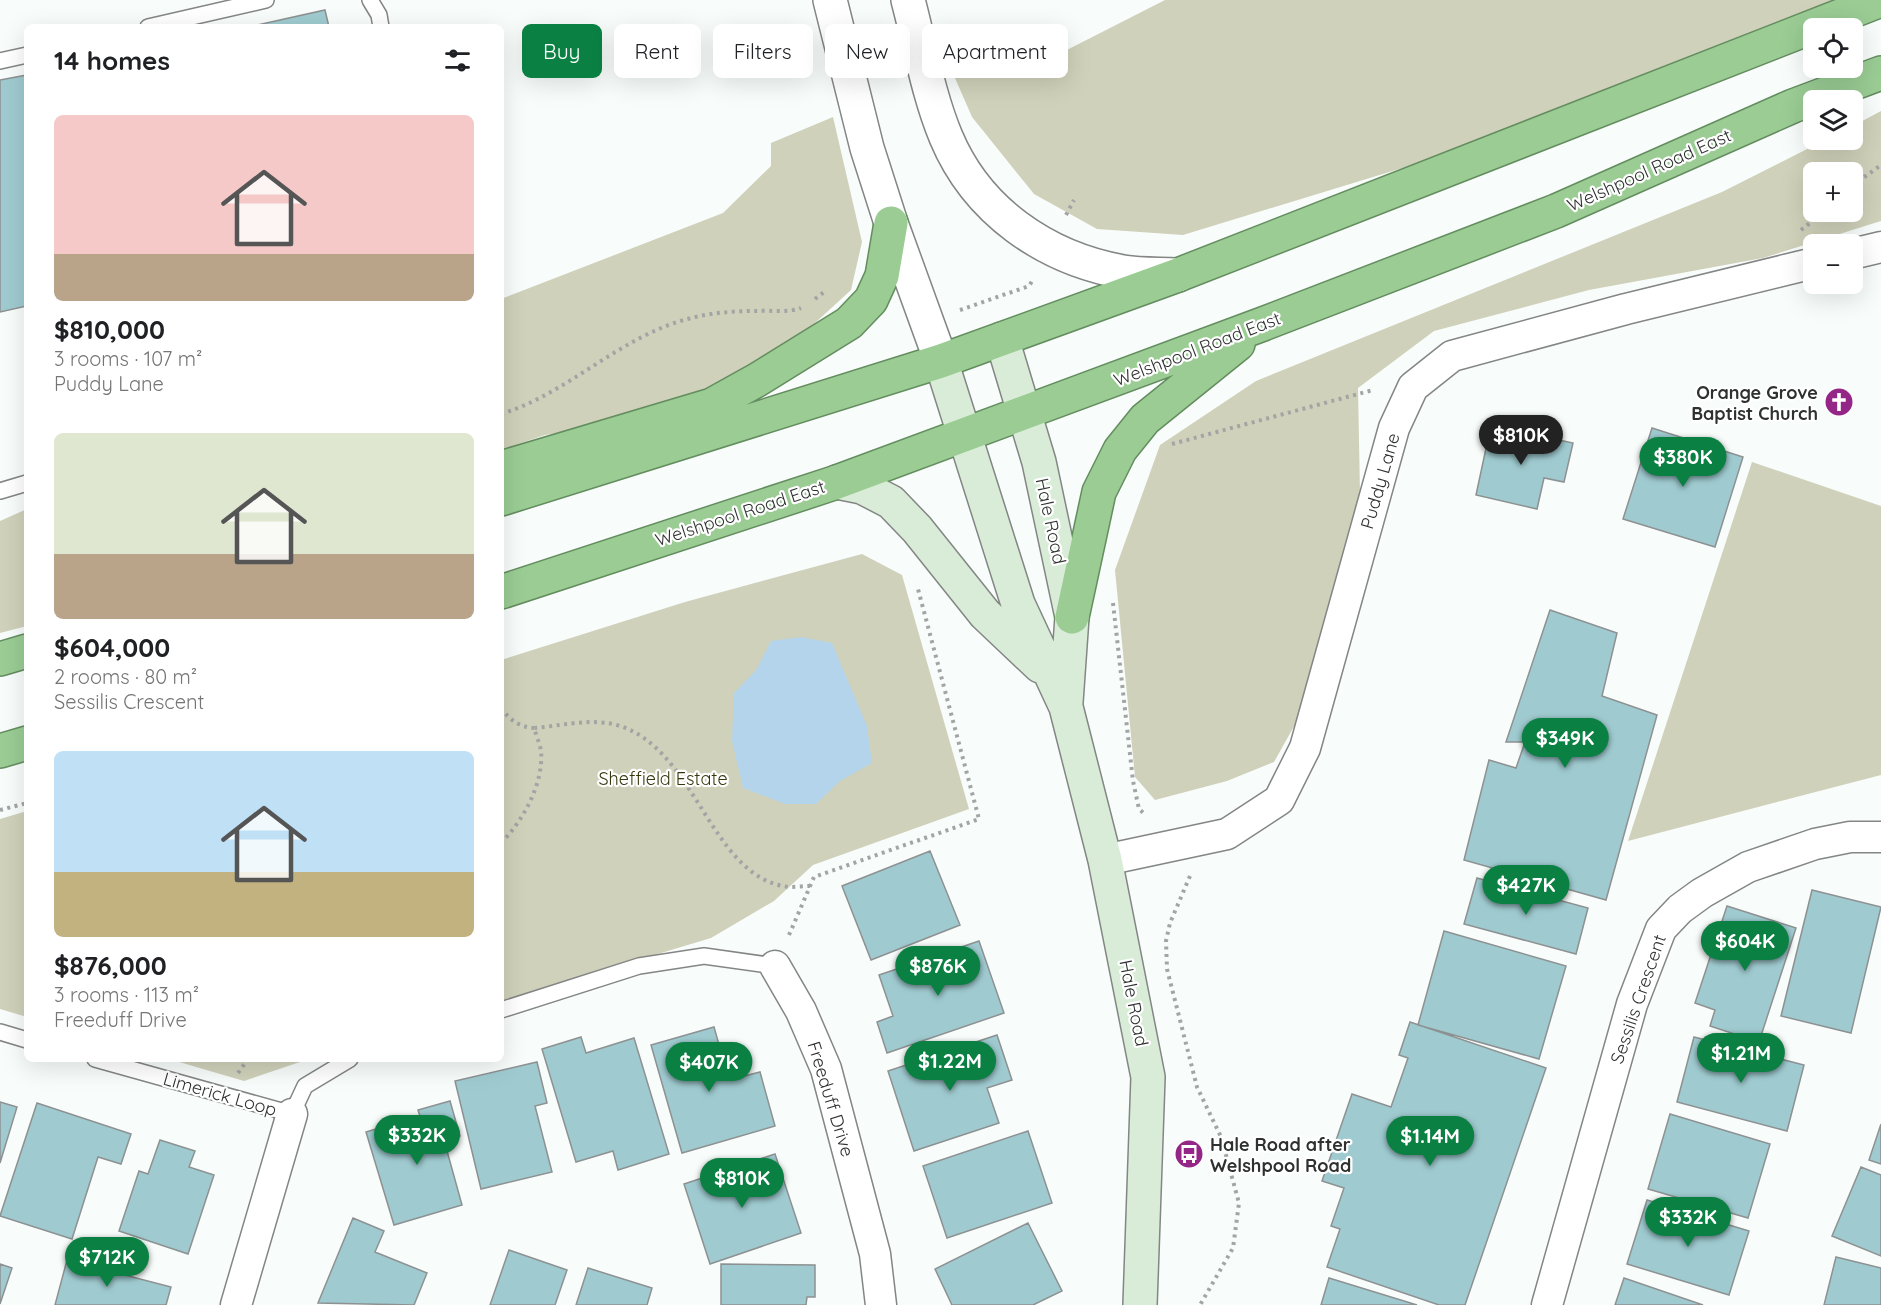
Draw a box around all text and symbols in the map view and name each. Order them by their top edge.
map controls [1803,18,1863,294]
button: locate [1803,18,1863,78]
chip: Buy [522,24,602,78]
chip: Rent [614,24,701,78]
chip: Filters [713,24,813,78]
chip: New [825,24,910,78]
chip: Apartment [922,24,1068,78]
text: 14 homes [54,44,170,77]
icon: filters [441,44,474,77]
button: layers [1803,90,1863,150]
street label: Welshpool Road East [1563,123,1735,217]
icon: home [210,154,318,262]
button: + [1803,162,1863,222]
button: − [1803,234,1863,294]
street label: Welshpool Road East [1110,307,1284,391]
text: $810,000 [54,313,165,346]
text: 3 rooms · 107 m² [54,346,202,371]
text: Puddy Lane [54,371,164,396]
place label: Orange Grove Baptist Church [1691,381,1818,425]
church icon: Orange Grove Baptist Church [1823,386,1855,418]
pin: $810K [1479,415,1563,466]
text: $810K [1493,422,1549,447]
street label: Puddy Lane [1355,430,1405,532]
pin: $380K [1641,437,1725,488]
text: $380K [1653,444,1713,469]
icon: home [210,472,318,580]
street label: Welshpool Road East [652,475,828,551]
street label: Hale Road [1031,476,1071,566]
text: $604,000 [54,631,170,664]
text: 2 rooms · 80 m² [54,664,197,689]
text: Sessilis Crescent [54,689,204,714]
pin: $349K [1523,718,1607,769]
text: $349K [1536,725,1594,750]
park label: Sheffield Estate [598,767,728,790]
icon: home [210,790,318,898]
pin: $427K [1484,865,1568,916]
text: $427K [1496,872,1556,897]
pin: $604K [1703,921,1787,972]
text: $604K [1715,928,1775,953]
street label: Sessilis Crescent [1605,931,1671,1067]
pin: $876K [896,946,980,997]
text: $876,000 [54,949,167,982]
text: $876K [909,953,967,978]
street label: Hale Road [1114,958,1154,1048]
text: 3 rooms · 113 m² [54,982,199,1007]
text: Freeduff Drive [54,1007,187,1032]
pin: $1.21M [1692,1033,1790,1084]
street label: Freeduff Drive [803,1038,859,1160]
text: $1.21M [1711,1040,1771,1065]
pin: $1.22M [901,1041,999,1092]
pin: $407K [667,1042,751,1093]
text: $1.22M [918,1048,982,1073]
text: $407K [679,1049,739,1074]
street label: Limerick Loop [161,1067,279,1121]
pin: $332K [375,1115,459,1166]
pin: $1.14M [1381,1116,1479,1167]
text: $332K [388,1122,446,1147]
text: $1.14M [1400,1123,1460,1148]
place label: Hale Road after Welshpool Road [1210,1133,1351,1177]
bus stop icon: Hale Road after Welshpool Road [1173,1138,1205,1170]
pin: $810K [700,1158,784,1209]
text: $810K [714,1165,770,1190]
pin: $332K [1646,1197,1730,1248]
text: $332K [1659,1204,1717,1229]
pin: $712K [65,1237,149,1288]
text: $712K [79,1244,135,1269]

